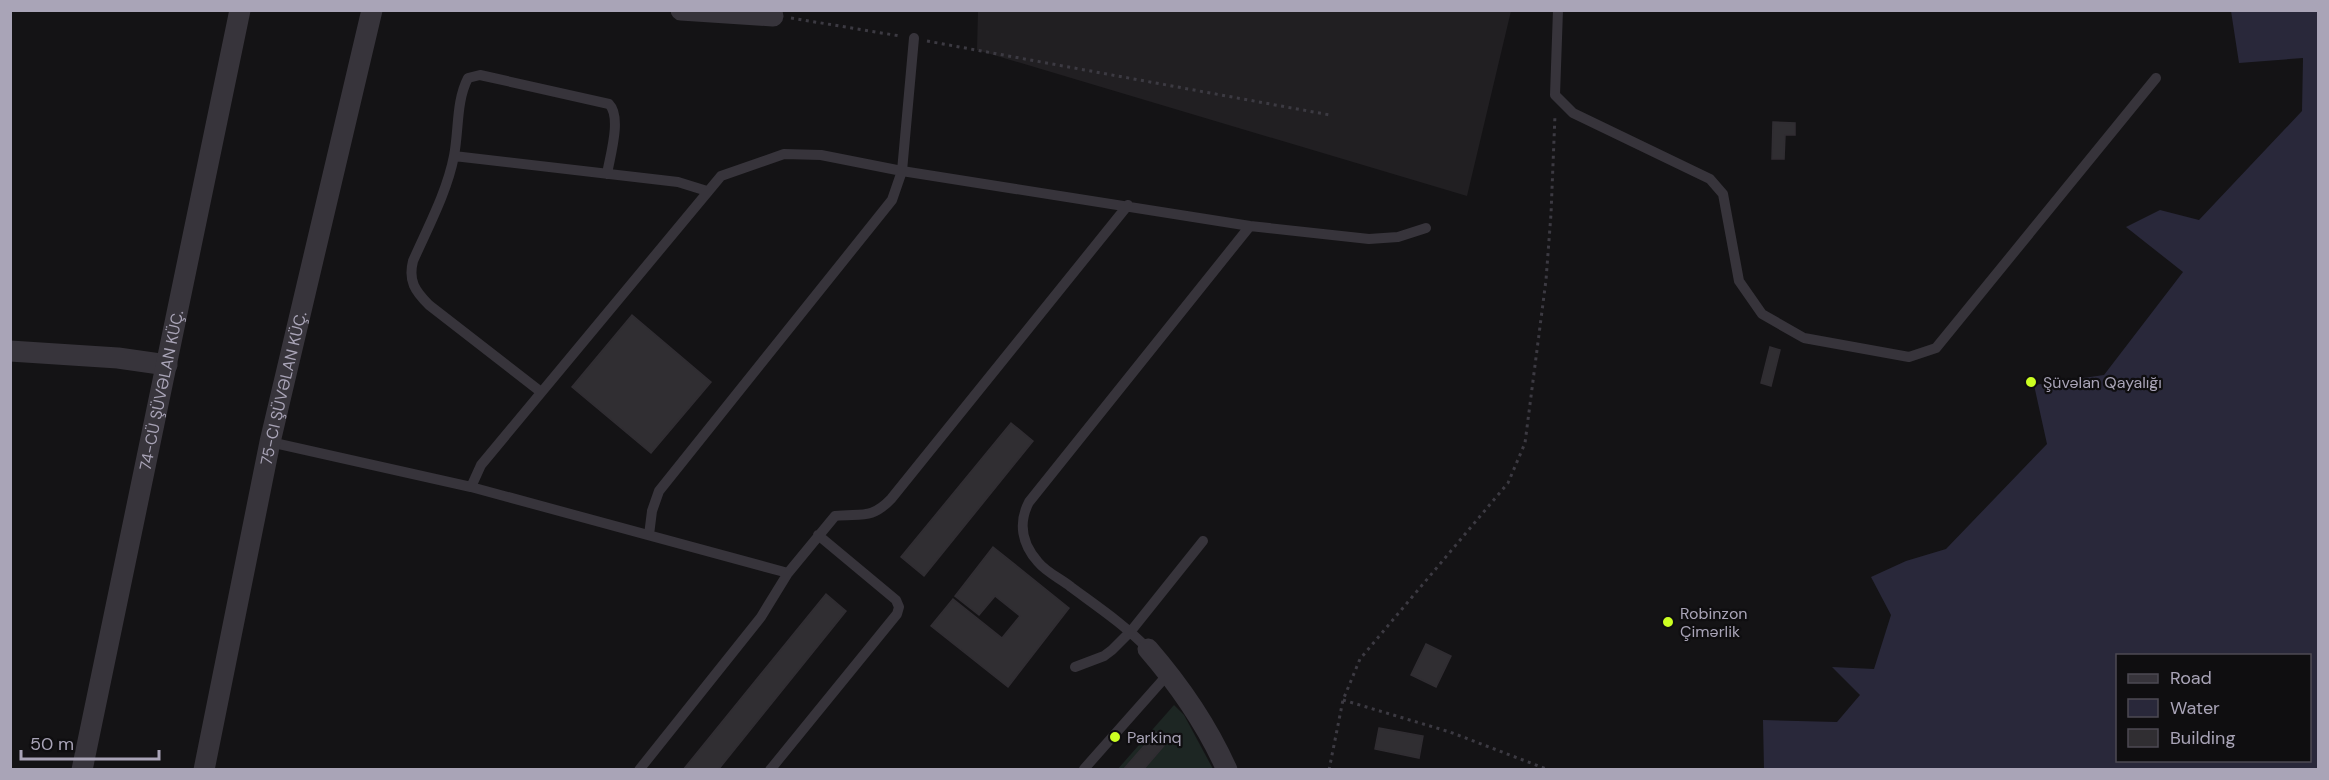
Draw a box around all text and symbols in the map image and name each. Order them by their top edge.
street label: 74-CÜ ŞÜVƏLAN KÜÇ. [135,308,188,472]
street label: 75-CI ŞÜVƏLAN KÜÇ. [256,309,312,467]
place label: Şüvəlan Qayalığı [2043,372,2162,393]
marker: Şüvəlan Qayalığı [2024,375,2038,389]
place label: Robinzon Çimərlik [1680,603,1748,642]
marker: Robinzon Çimərlik [1661,615,1675,629]
legend [2116,654,2311,762]
text: Road [2170,666,2212,690]
text: Water [2170,696,2220,720]
scale bar [21,723,159,761]
text: Building [2170,726,2235,750]
place label: Parkinq [1127,727,1182,748]
marker: Parkinq [1108,730,1122,744]
text: 50 m [30,732,74,756]

